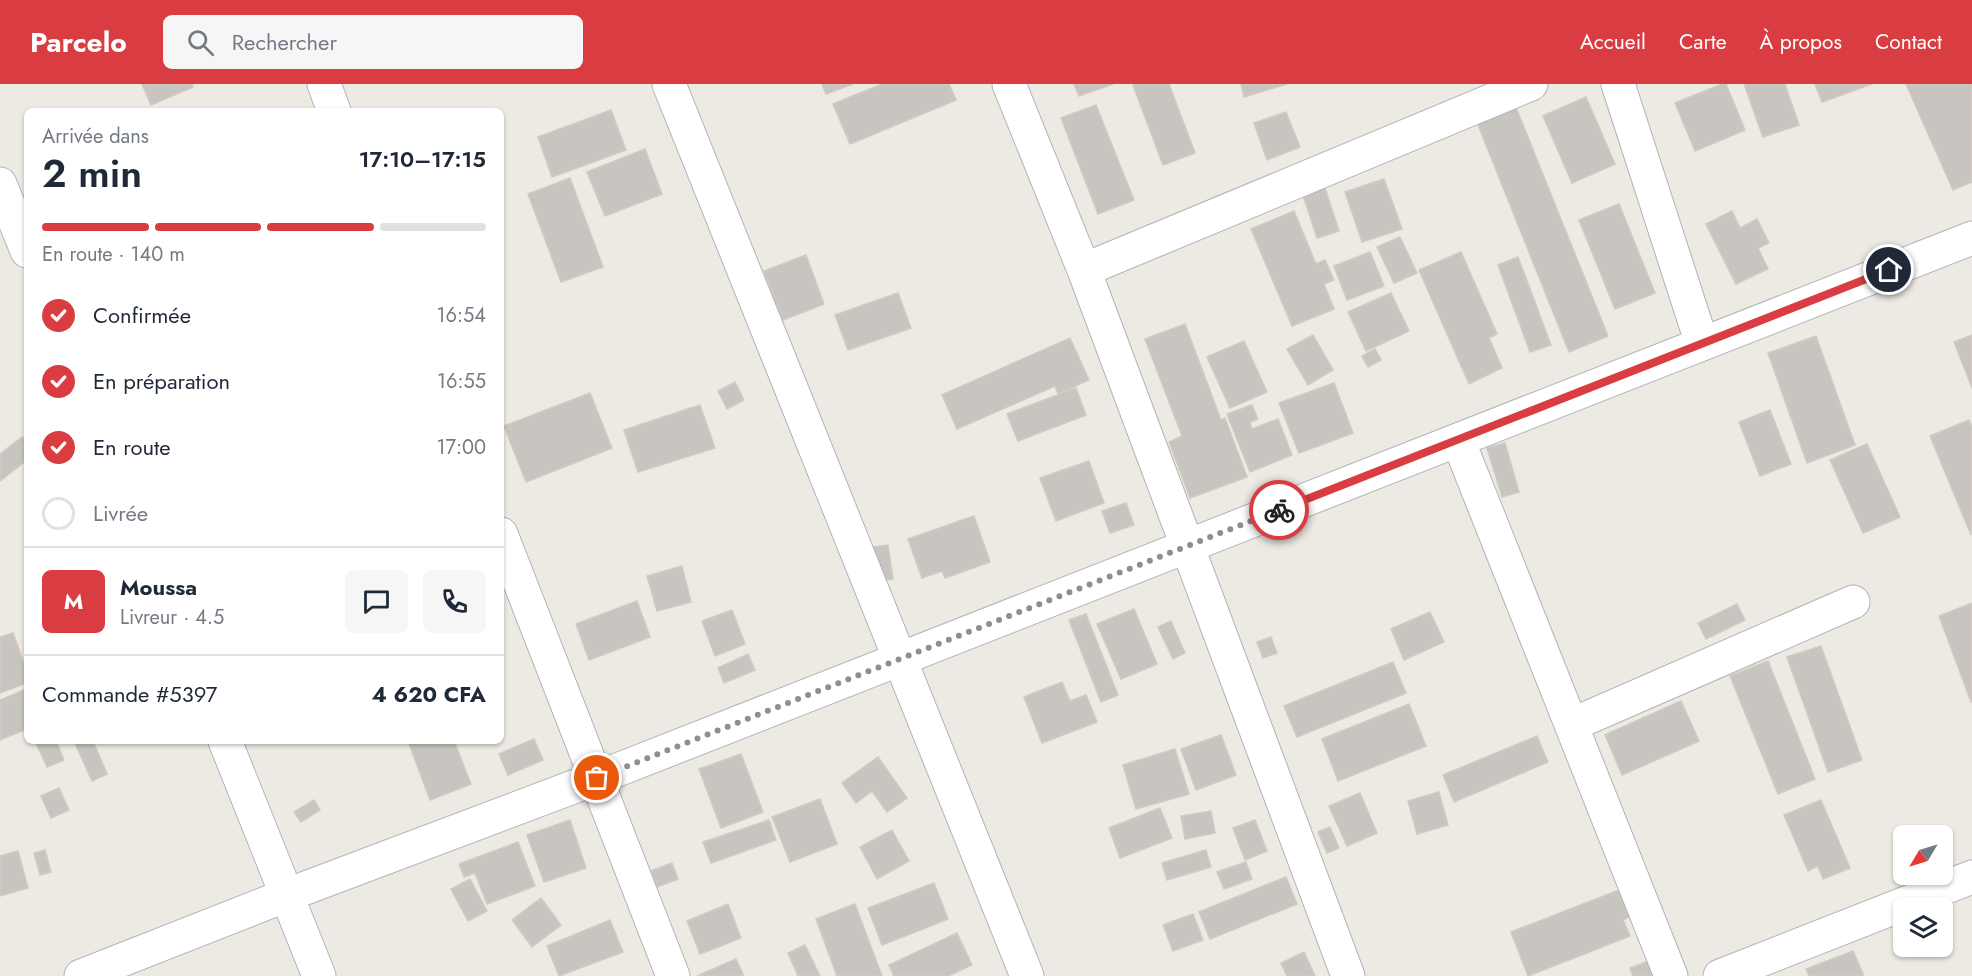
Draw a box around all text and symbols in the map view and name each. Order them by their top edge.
search box [163,15,583,69]
text: Parcelo [30,22,127,63]
icon: search [184,26,217,59]
text: Rechercher [232,26,337,58]
text: Accueil [1580,27,1646,57]
text: Carte [1679,27,1727,57]
text: À propos [1760,27,1842,57]
text: Contact [1875,27,1942,57]
text: Arrivée dans [42,122,149,151]
text: 17:10–17:15 [359,143,486,175]
text: 2 min [42,145,142,202]
text: En route · 140 m [42,240,185,269]
pin [1863,244,1914,295]
icon: home [1872,253,1905,286]
icon: check [42,299,75,332]
text: Confirmée [93,299,191,331]
text: 16:54 [437,301,486,330]
icon: check [42,365,75,398]
text: En préparation [93,365,230,397]
text: 16:55 [437,367,486,396]
icon: check [42,431,75,464]
text: En route [93,431,171,463]
text: 17:00 [437,433,486,462]
courier [1249,480,1309,540]
icon: bike [1263,494,1296,527]
text: Livrée [93,497,148,529]
button: chat [345,570,408,633]
button: phone [423,570,486,633]
text: Moussa [120,571,197,603]
text: M [64,585,83,617]
text: Livreur · 4.5 [120,603,224,632]
text: Commande #5397 [42,678,217,710]
text: 4 620 CFA [372,678,486,710]
pin [571,752,622,803]
icon: bag [580,761,613,794]
north arrow [1893,825,1953,885]
map controls [1893,825,1953,957]
button: layers [1893,897,1953,957]

